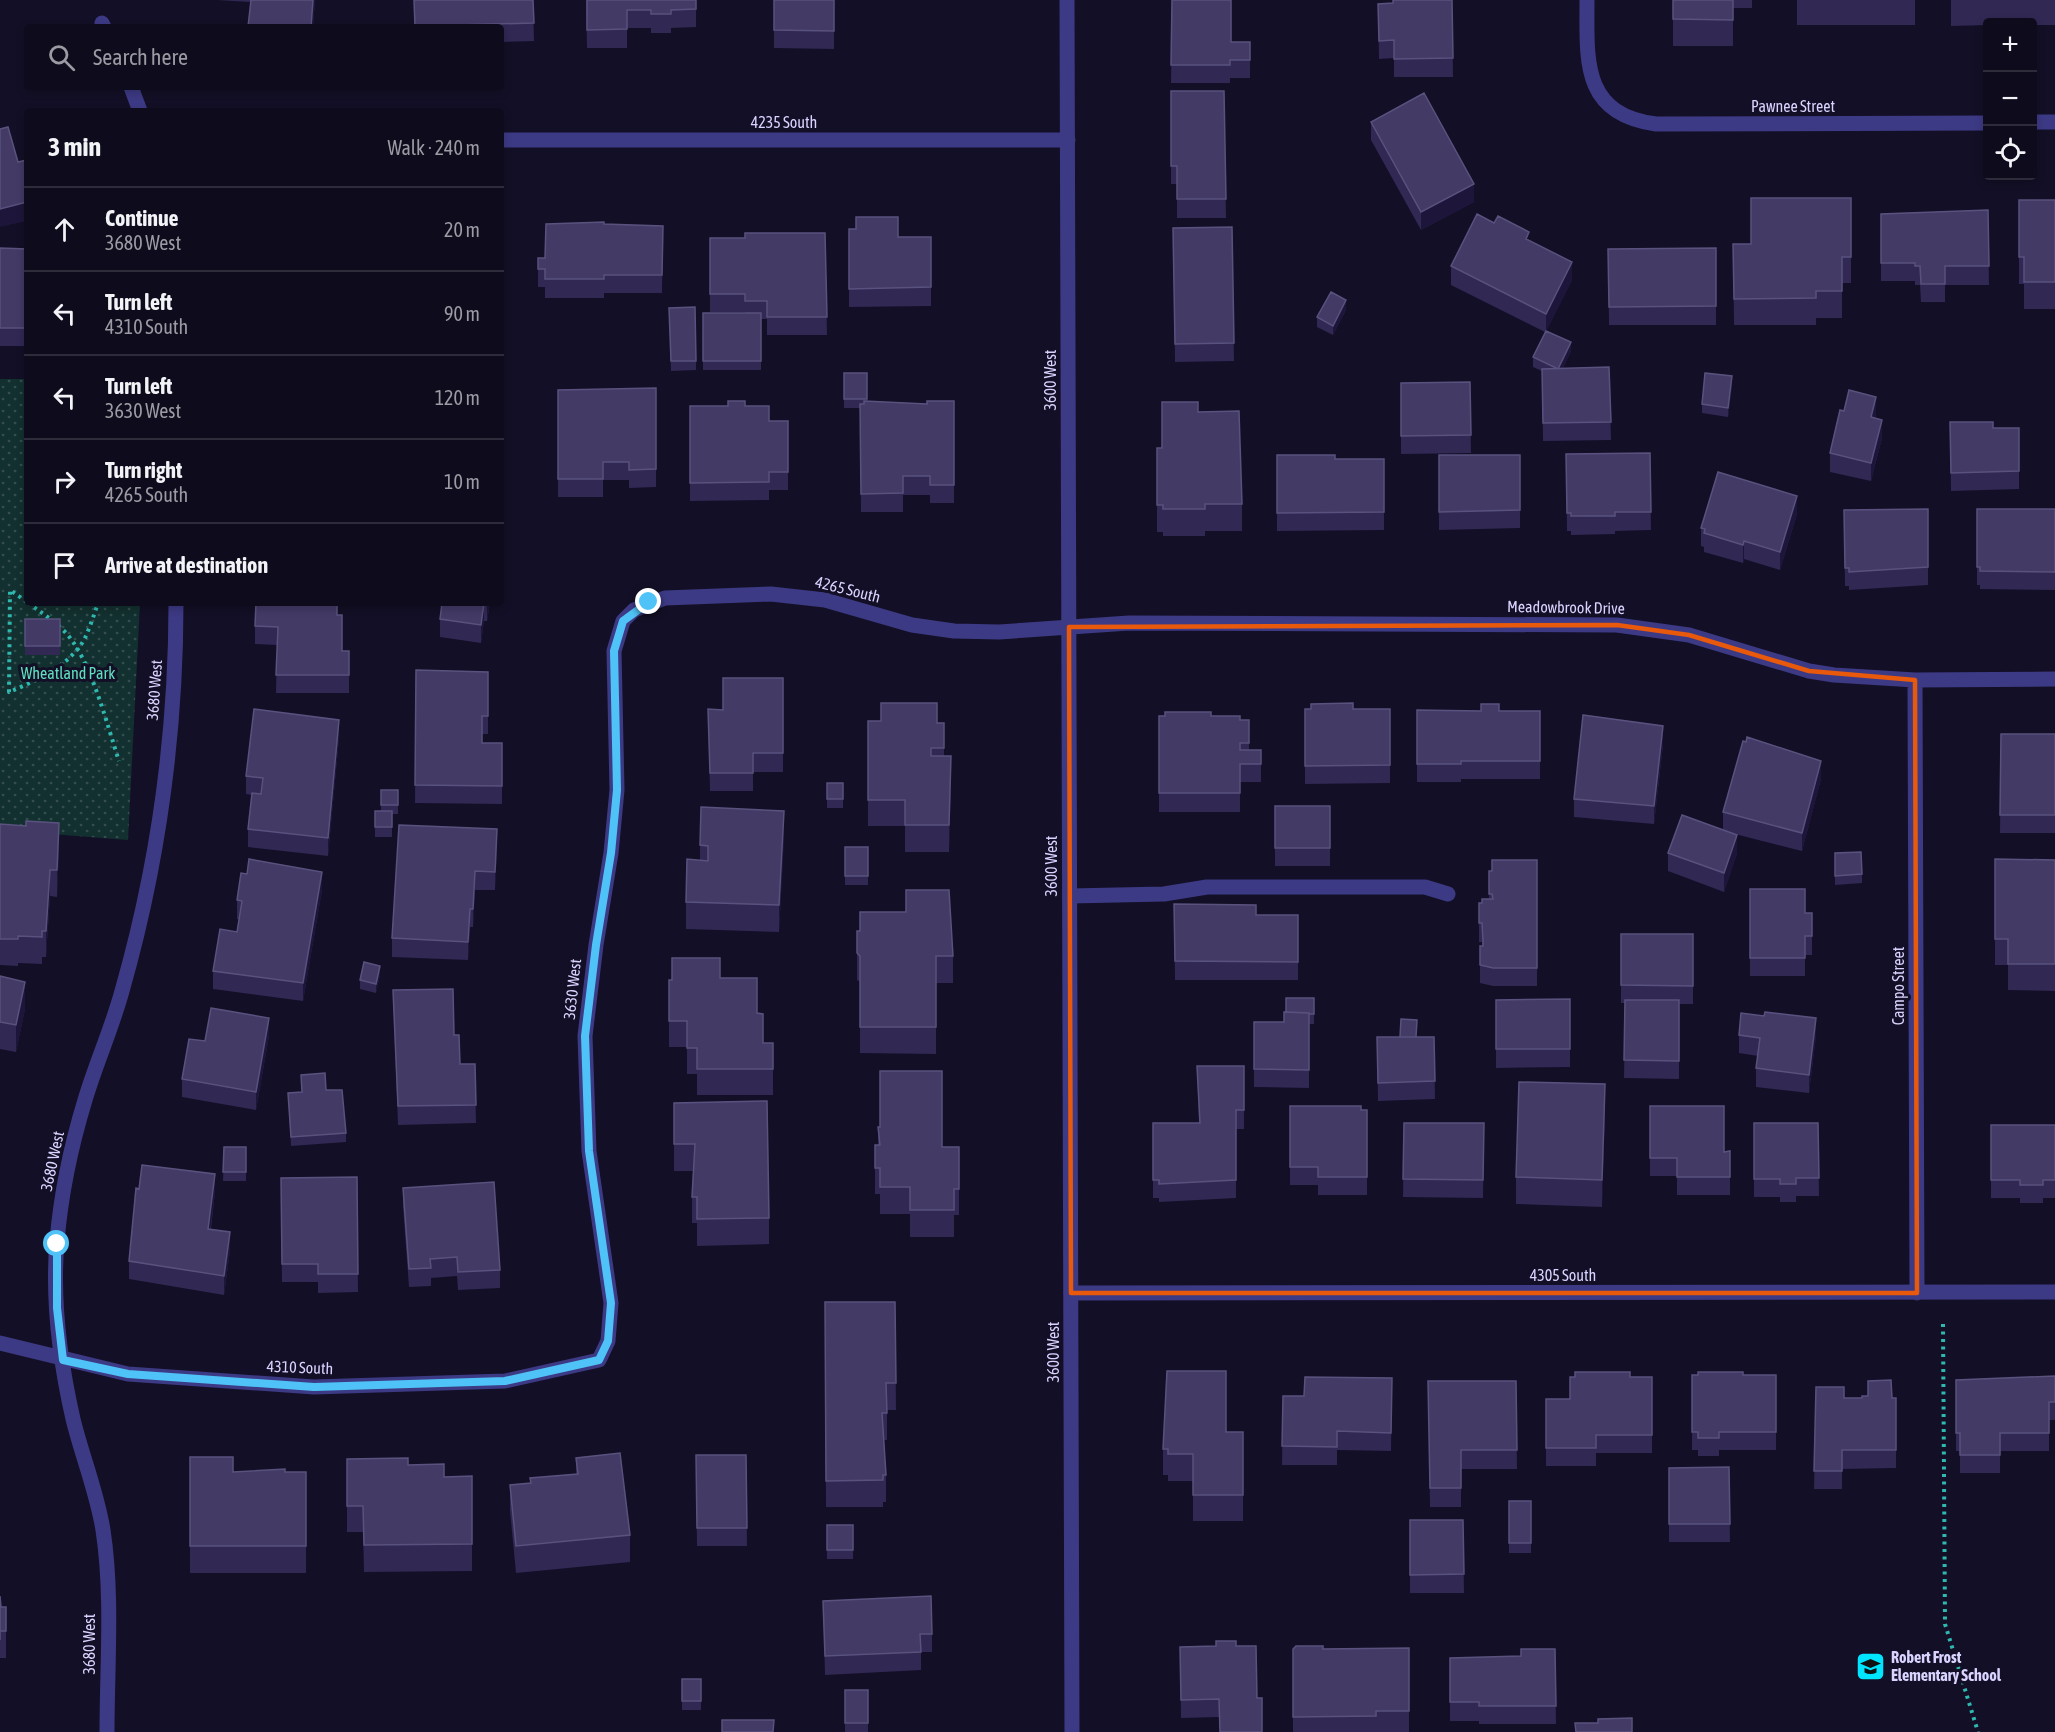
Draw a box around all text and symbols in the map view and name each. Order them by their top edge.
map controls [1983,18,2037,180]
button: + [1983,18,2037,72]
search box [24,24,504,90]
icon: search [45,41,78,74]
text: Search here [93,44,188,70]
button: − [1983,72,2037,126]
street label: Pawnee Street [1751,97,1835,115]
street label: 4235 South [751,113,817,131]
button: locate [1983,126,2037,180]
text: 3 min [48,132,101,162]
text: Walk · 240 m [388,136,480,159]
text: Continue [105,205,179,231]
icon: ahead [48,213,81,246]
text: 20 m [444,218,480,241]
text: 3680 West [105,231,181,254]
text: Turn left [105,289,172,315]
icon: left [48,297,81,330]
text: 90 m [444,302,480,325]
text: 4310 South [105,315,188,338]
street label: 3600 West [1041,349,1059,410]
text: Turn left [105,373,172,399]
icon: left [48,381,81,414]
text: 120 m [435,386,480,409]
text: 3630 West [105,399,181,422]
text: Turn right [105,457,182,483]
icon: right [48,465,81,498]
text: 10 m [444,470,480,493]
text: 4265 South [105,483,188,506]
icon: arrive [48,549,81,582]
text: Arrive at destination [105,552,268,578]
street label: 4265 South [814,572,882,606]
route end [635,588,661,614]
street label: Meadowbrook Drive [1507,597,1625,617]
street label: 3680 West [143,659,165,721]
park label: Wheatland Park [21,664,115,682]
street label: 3600 West [1042,835,1060,896]
street label: Campo Street [1889,946,1908,1025]
street label: 3630 West [560,957,584,1020]
street label: 3680 West [37,1129,67,1193]
route start [43,1230,69,1256]
street label: 4305 South [1530,1266,1596,1284]
street label: 3600 West [1044,1321,1062,1382]
street label: 4310 South [266,1357,334,1377]
street label: 3680 West [80,1613,98,1674]
place label: Robert Frost Elementary School [1891,1648,2002,1684]
school or university icon: Robert Frost Elementary School [1854,1650,1886,1682]

